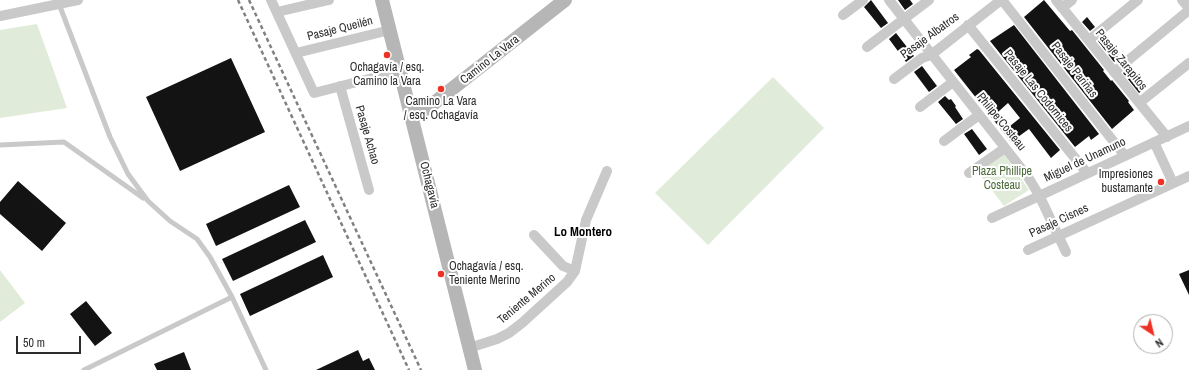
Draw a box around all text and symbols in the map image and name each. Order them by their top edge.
street label: Pasaje Albatros [898,10,962,62]
street label: Pasaje Queilén [306,14,374,44]
street label: Pasaje Zarapitos [1092,27,1150,93]
street label: Camino La Vara [458,32,522,88]
street label: Pasaje Pariñas [1048,39,1100,101]
street label: Pasaje Las Codornices [1000,47,1076,135]
marker: Ochagavía / esq. Camino la Vara [382,50,392,60]
place label: Ochagavía / esq. Camino la Vara [350,61,424,89]
marker: Camino La Vara / esq. Ochagavía [436,84,446,94]
street label: Philipe Costeau [973,90,1029,154]
place label: Camino La Vara / esq. Ochagavía [404,95,478,123]
street label: Pasaje Achao [352,104,382,166]
street label: Miguel de Unamuno [1042,135,1128,185]
street label: Ochagavía [416,160,442,210]
park label: Plaza Phillipe Costeau [972,165,1032,193]
place label: Impresiones bustamante [1099,168,1153,196]
marker: Impresiones bustamante [1156,177,1166,187]
street label: Pasaje Cisnes [1027,201,1091,241]
district label: Lo Montero [554,225,612,241]
place label: Ochagavía / esq. Teniente Merino [449,260,523,288]
marker: Ochagavía / esq. Teniente Merino [436,269,446,279]
street label: Teniente Merino [495,271,559,327]
north arrow [1133,314,1173,354]
scale bar [18,328,83,354]
text: 50 m [23,335,45,351]
text: N [1153,335,1166,351]

